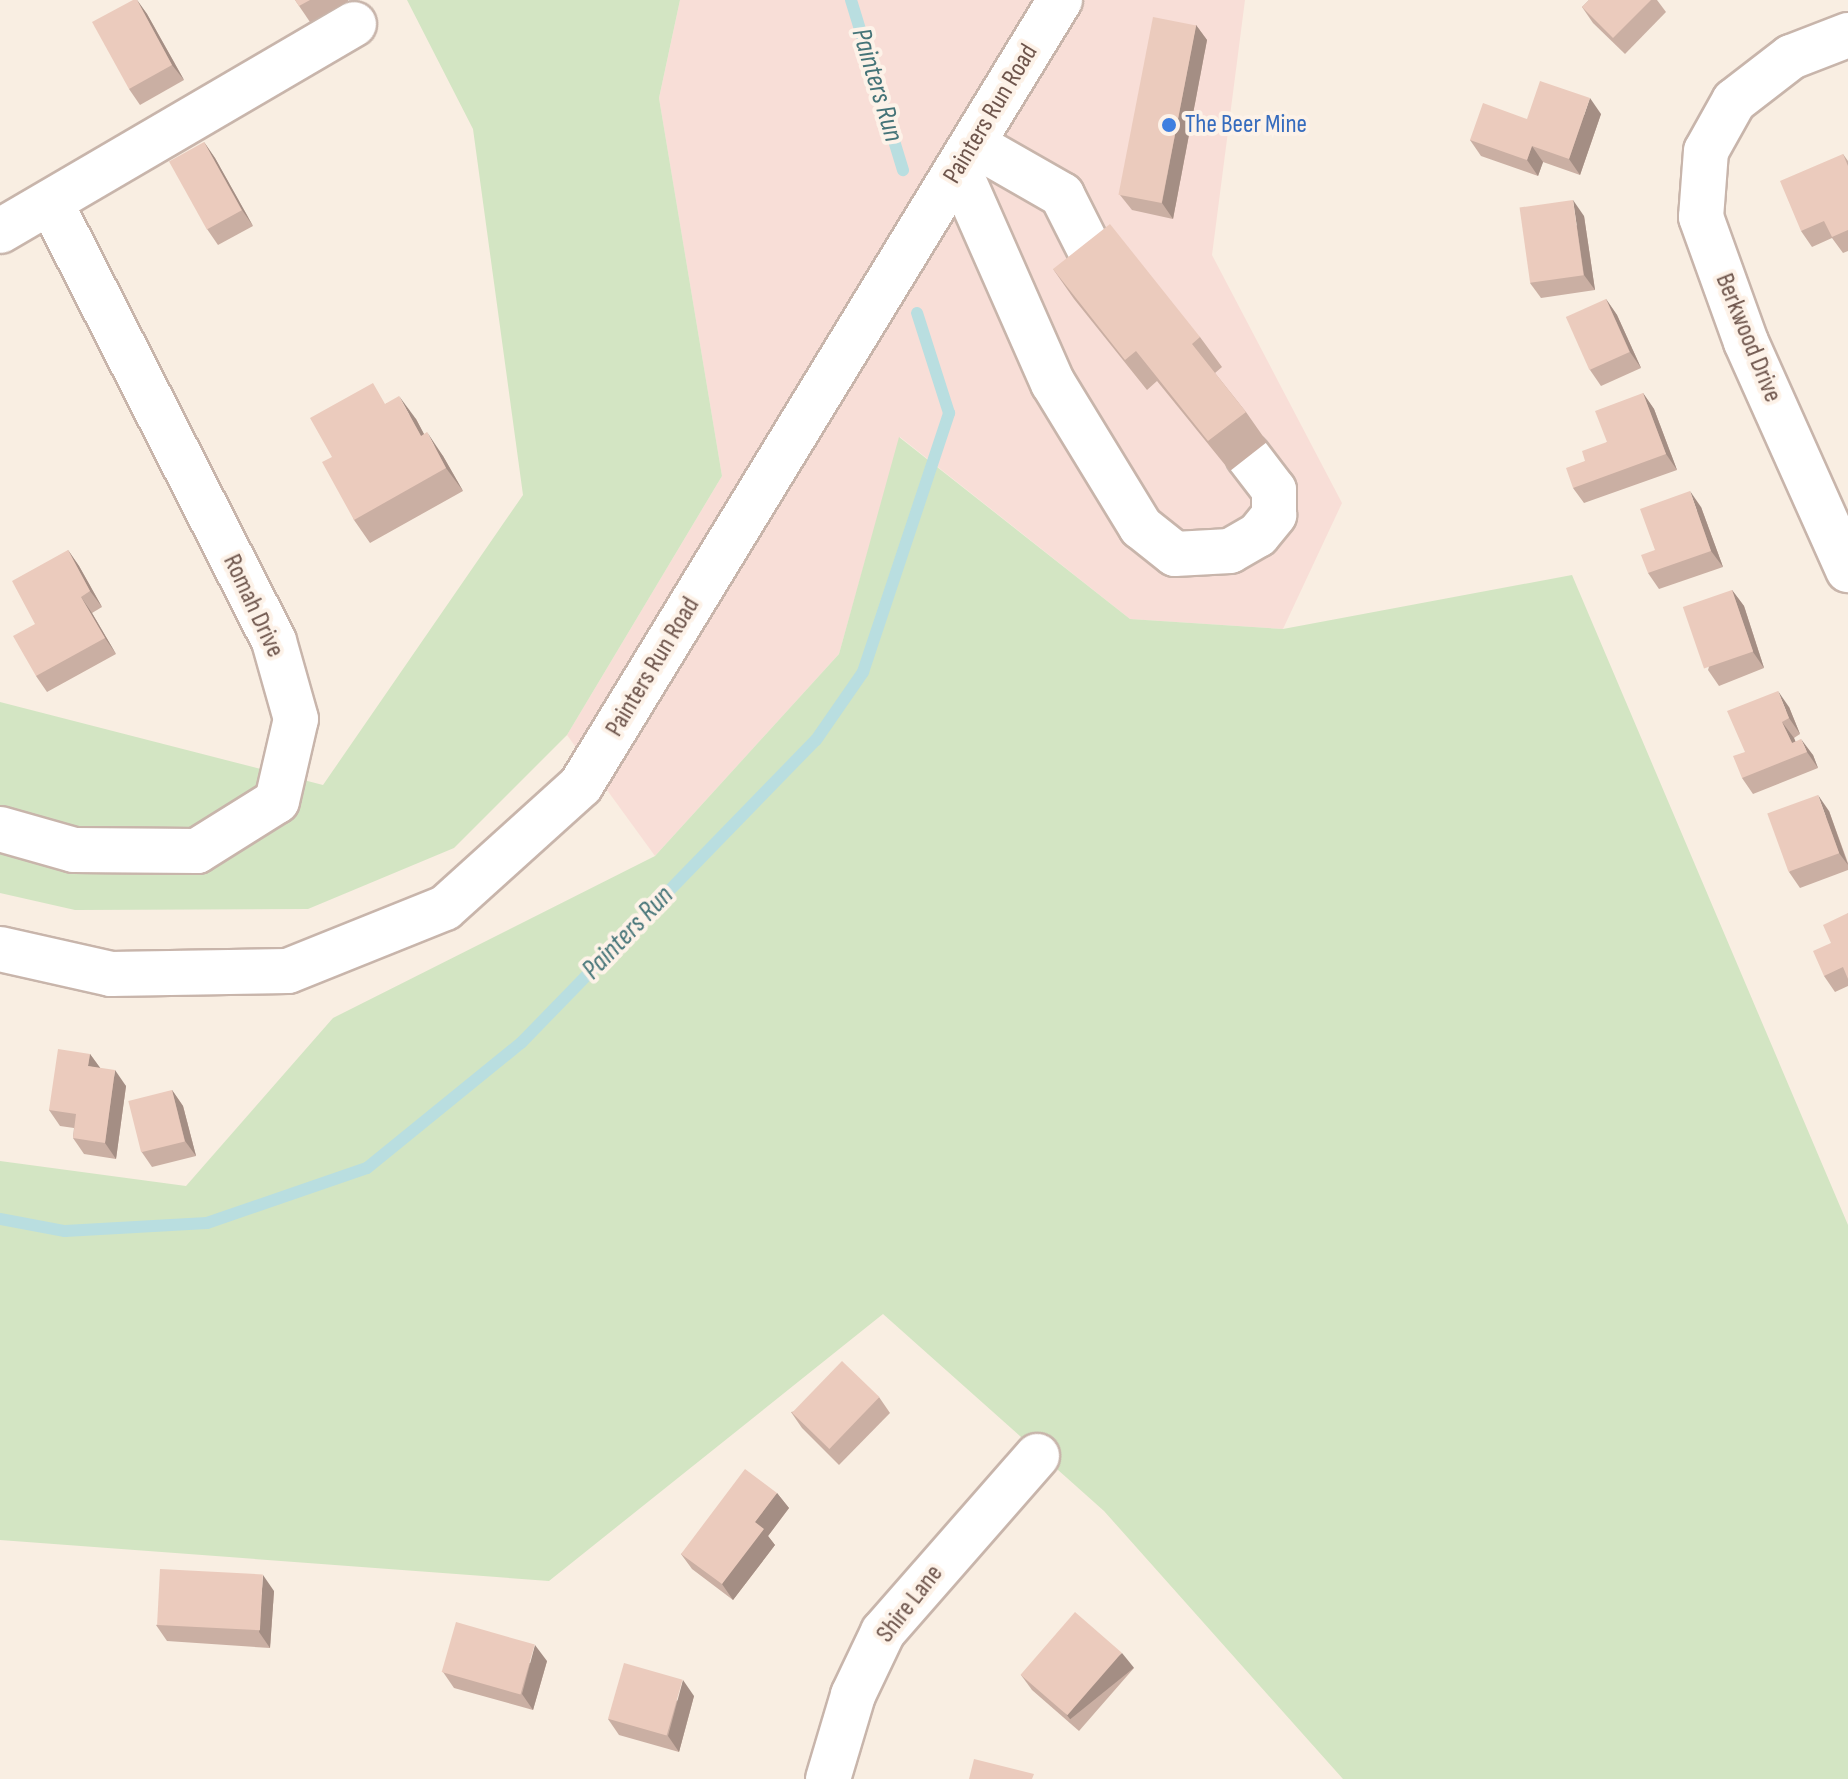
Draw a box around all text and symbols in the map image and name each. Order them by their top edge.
water label: Painters Run [844,24,910,146]
street label: Painters Run Road [937,39,1045,189]
place label: The Beer Mine [1185,109,1307,141]
marker: The Beer Mine [1160,116,1178,134]
street label: Berkwood Drive [1708,269,1788,407]
street label: Romah Drive [216,550,290,662]
street label: Painters Run Road [599,592,707,742]
water label: Painters Run [575,879,681,987]
street label: Shire Lane [870,1559,950,1649]

